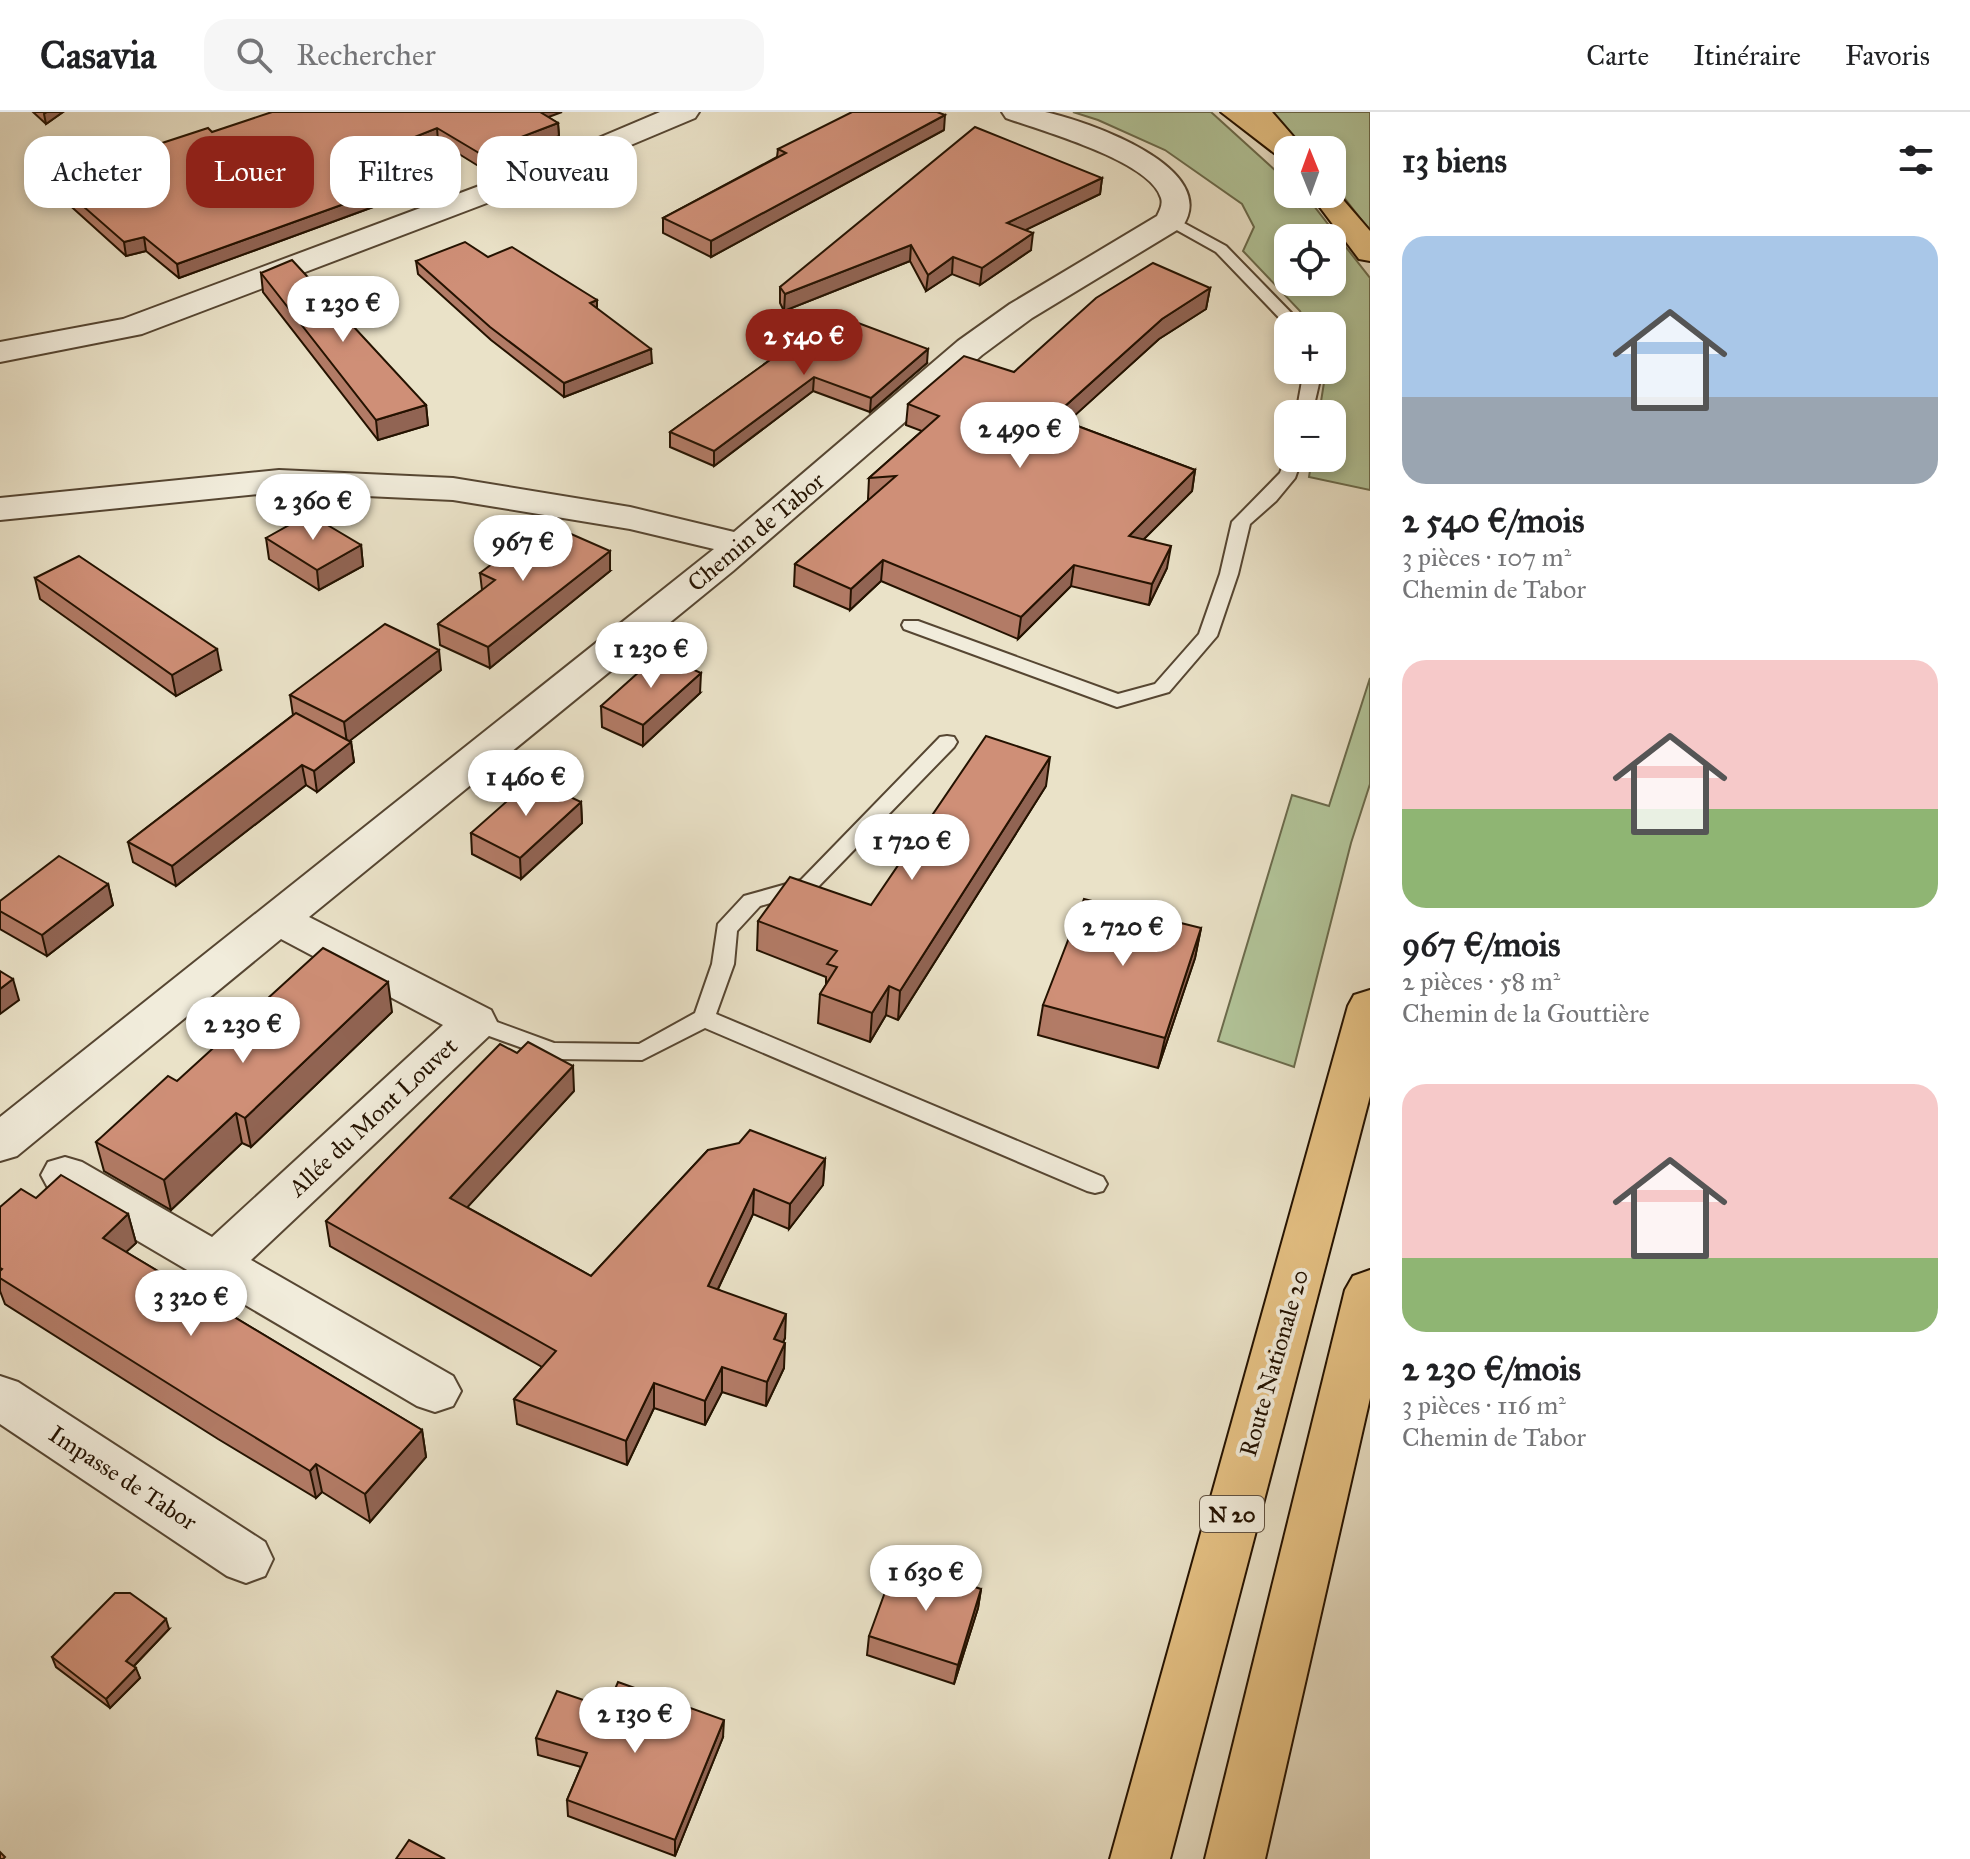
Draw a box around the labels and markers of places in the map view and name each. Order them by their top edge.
pin: 1 230 € [269,276,417,344]
pin: 2 540 € [730,309,878,377]
pin: 2 490 € [946,402,1094,470]
pin: 2 360 € [239,474,387,542]
pin: 967 € [467,515,579,583]
pin: 1 230 € [577,622,725,690]
pin: 1 460 € [452,750,600,818]
pin: 1 720 € [838,814,986,882]
pin: 2 720 € [1049,900,1197,968]
pin: 2 230 € [169,997,317,1065]
pin: 3 320 € [117,1270,265,1338]
pin: 1 630 € [852,1545,1000,1613]
pin: 2 130 € [561,1687,709,1755]

